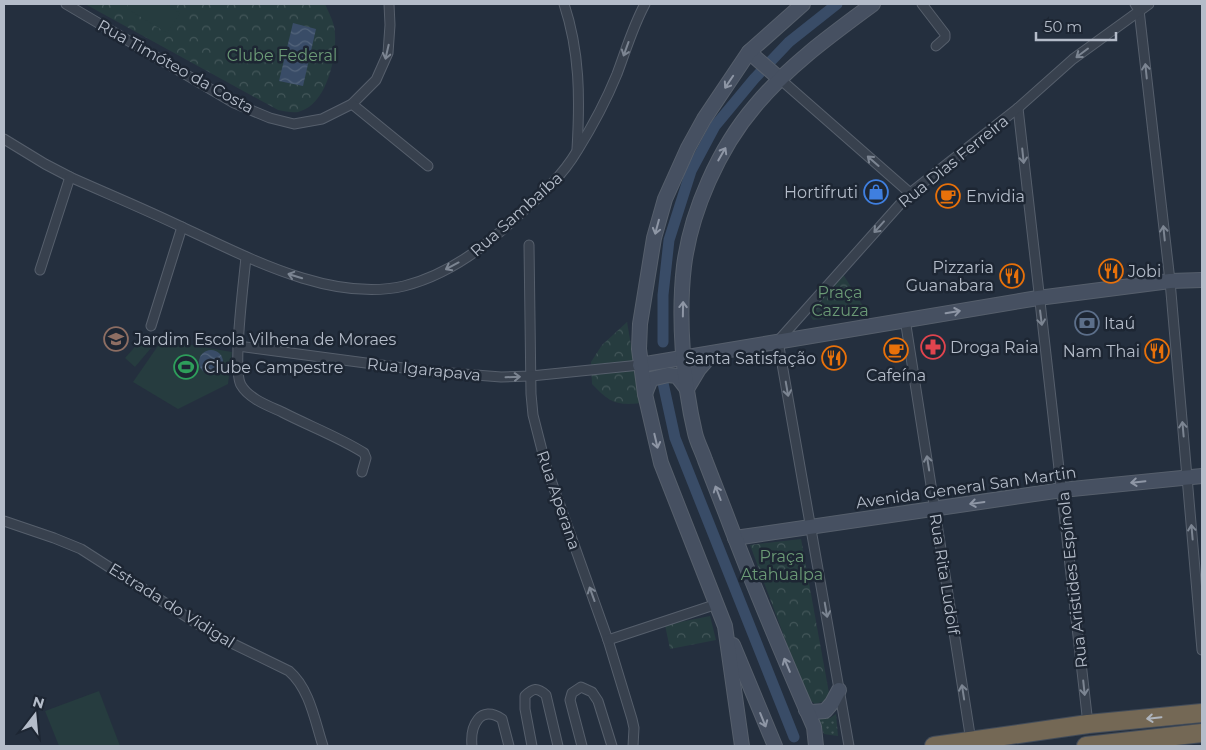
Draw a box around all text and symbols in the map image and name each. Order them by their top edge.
scale bar [1036,10,1116,42]
street label: Rua Timóteo da Costa [94,16,257,117]
text: 50 m [1044,17,1082,36]
one-way arrow [621,40,630,56]
one-way arrow [382,44,391,60]
park label: Clube Federal [227,46,337,65]
one-way arrow [1075,48,1089,58]
one-way arrow [1141,64,1151,80]
one-way arrow [724,74,734,88]
street label: Rua Dias Ferreira [894,111,1012,212]
one-way arrow [718,147,728,161]
one-way arrow [1018,148,1028,164]
one-way arrow [866,155,879,166]
street label: Rua Sambaíba [467,168,566,261]
shop icon: Hortifruti [863,179,889,205]
place label: Hortifruti [784,183,858,202]
cafe icon: Envidia [935,183,961,209]
place label: Envidia [966,187,1025,206]
one-way arrow [652,218,662,234]
one-way arrow [873,220,885,233]
one-way arrow [1159,225,1169,241]
place label: Pizzaria Guanabara [906,258,994,295]
restaurant icon: Jobi [1098,258,1124,284]
one-way arrow [445,262,460,271]
place label: Jobi [1127,262,1161,281]
restaurant icon: Pizzaria Guanabara [999,263,1025,289]
one-way arrow [288,270,304,280]
park label: Praça Cazuza [811,283,869,320]
one-way arrow [678,302,688,318]
one-way arrow [944,306,960,316]
one-way arrow [1036,310,1046,326]
bank icon: Itaú [1074,310,1100,336]
place label: Itaú [1104,314,1135,333]
school or university icon: Jardim Escola Vilhena de Moraes [103,326,129,352]
place label: Jardim Escola Vilhena de Moraes [133,330,397,349]
pharmacy icon: Droga Raia [920,334,946,360]
cafe icon: Cafeína [883,337,909,363]
place label: Droga Raia [950,338,1039,357]
restaurant icon: Nam Thai [1144,338,1170,364]
place label: Nam Thai [1063,342,1140,361]
restaurant icon: Santa Satisfação [821,345,847,371]
place label: Santa Satisfação [685,349,816,368]
sports icon: Clube Campestre [173,354,199,380]
street label: Rua Igarapava [366,354,482,385]
place label: Clube Campestre [204,358,343,377]
place label: Cafeína [866,366,926,385]
one-way arrow [504,372,520,381]
one-way arrow [782,380,792,396]
one-way arrow [1178,421,1187,437]
one-way arrow [652,433,661,449]
street label: Rua Aperana [533,448,584,552]
one-way arrow [923,455,933,471]
street label: Avenida General San Martin [855,463,1077,512]
one-way arrow [1130,478,1146,487]
one-way arrow [712,485,721,500]
street label: Rua Aristides Espínola [1054,491,1091,669]
one-way arrow [969,498,985,508]
street label: Rua Rita Ludolf [926,512,964,636]
one-way arrow [1187,524,1196,540]
park label: Praça Atahualpa [741,547,823,584]
street label: Estrada do Vidigal [105,559,238,652]
one-way arrow [587,587,596,602]
one-way arrow [821,602,831,618]
one-way arrow [782,658,792,673]
one-way arrow [1079,680,1089,696]
one-way arrow [958,685,968,701]
north arrow [10,690,60,740]
text: N [31,692,47,713]
one-way arrow [759,712,768,727]
one-way arrow [1146,713,1162,723]

